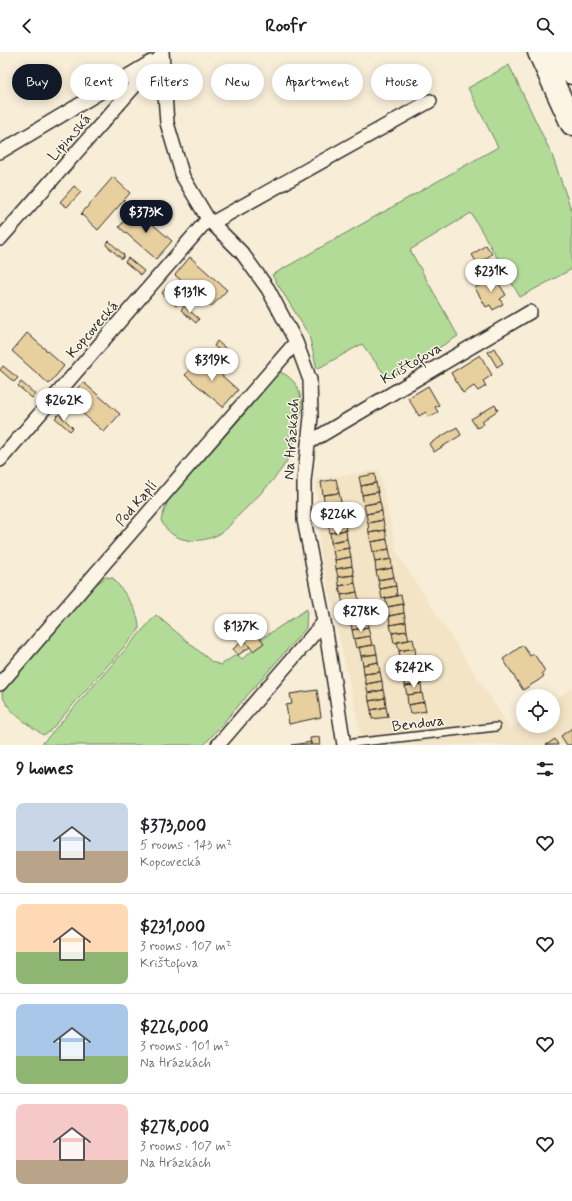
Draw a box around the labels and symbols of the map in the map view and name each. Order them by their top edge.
street label: Lipinská [44,110,96,166]
pin: $373K [118,200,174,234]
pin: $231K [463,259,519,293]
pin: $131K [162,280,218,314]
street label: Kopcovecká [62,297,123,363]
street label: Krištofova [377,338,447,391]
pin: $319K [184,348,240,382]
pin: $262K [36,388,92,422]
street label: Na Hrázkách [279,397,305,481]
street label: Pod Kaplí [111,476,162,531]
pin: $226K [310,502,366,536]
pin: $278K [333,599,389,633]
pin: $137K [213,614,269,648]
pin: $242K [386,655,442,689]
street label: Bendova [391,711,446,737]

